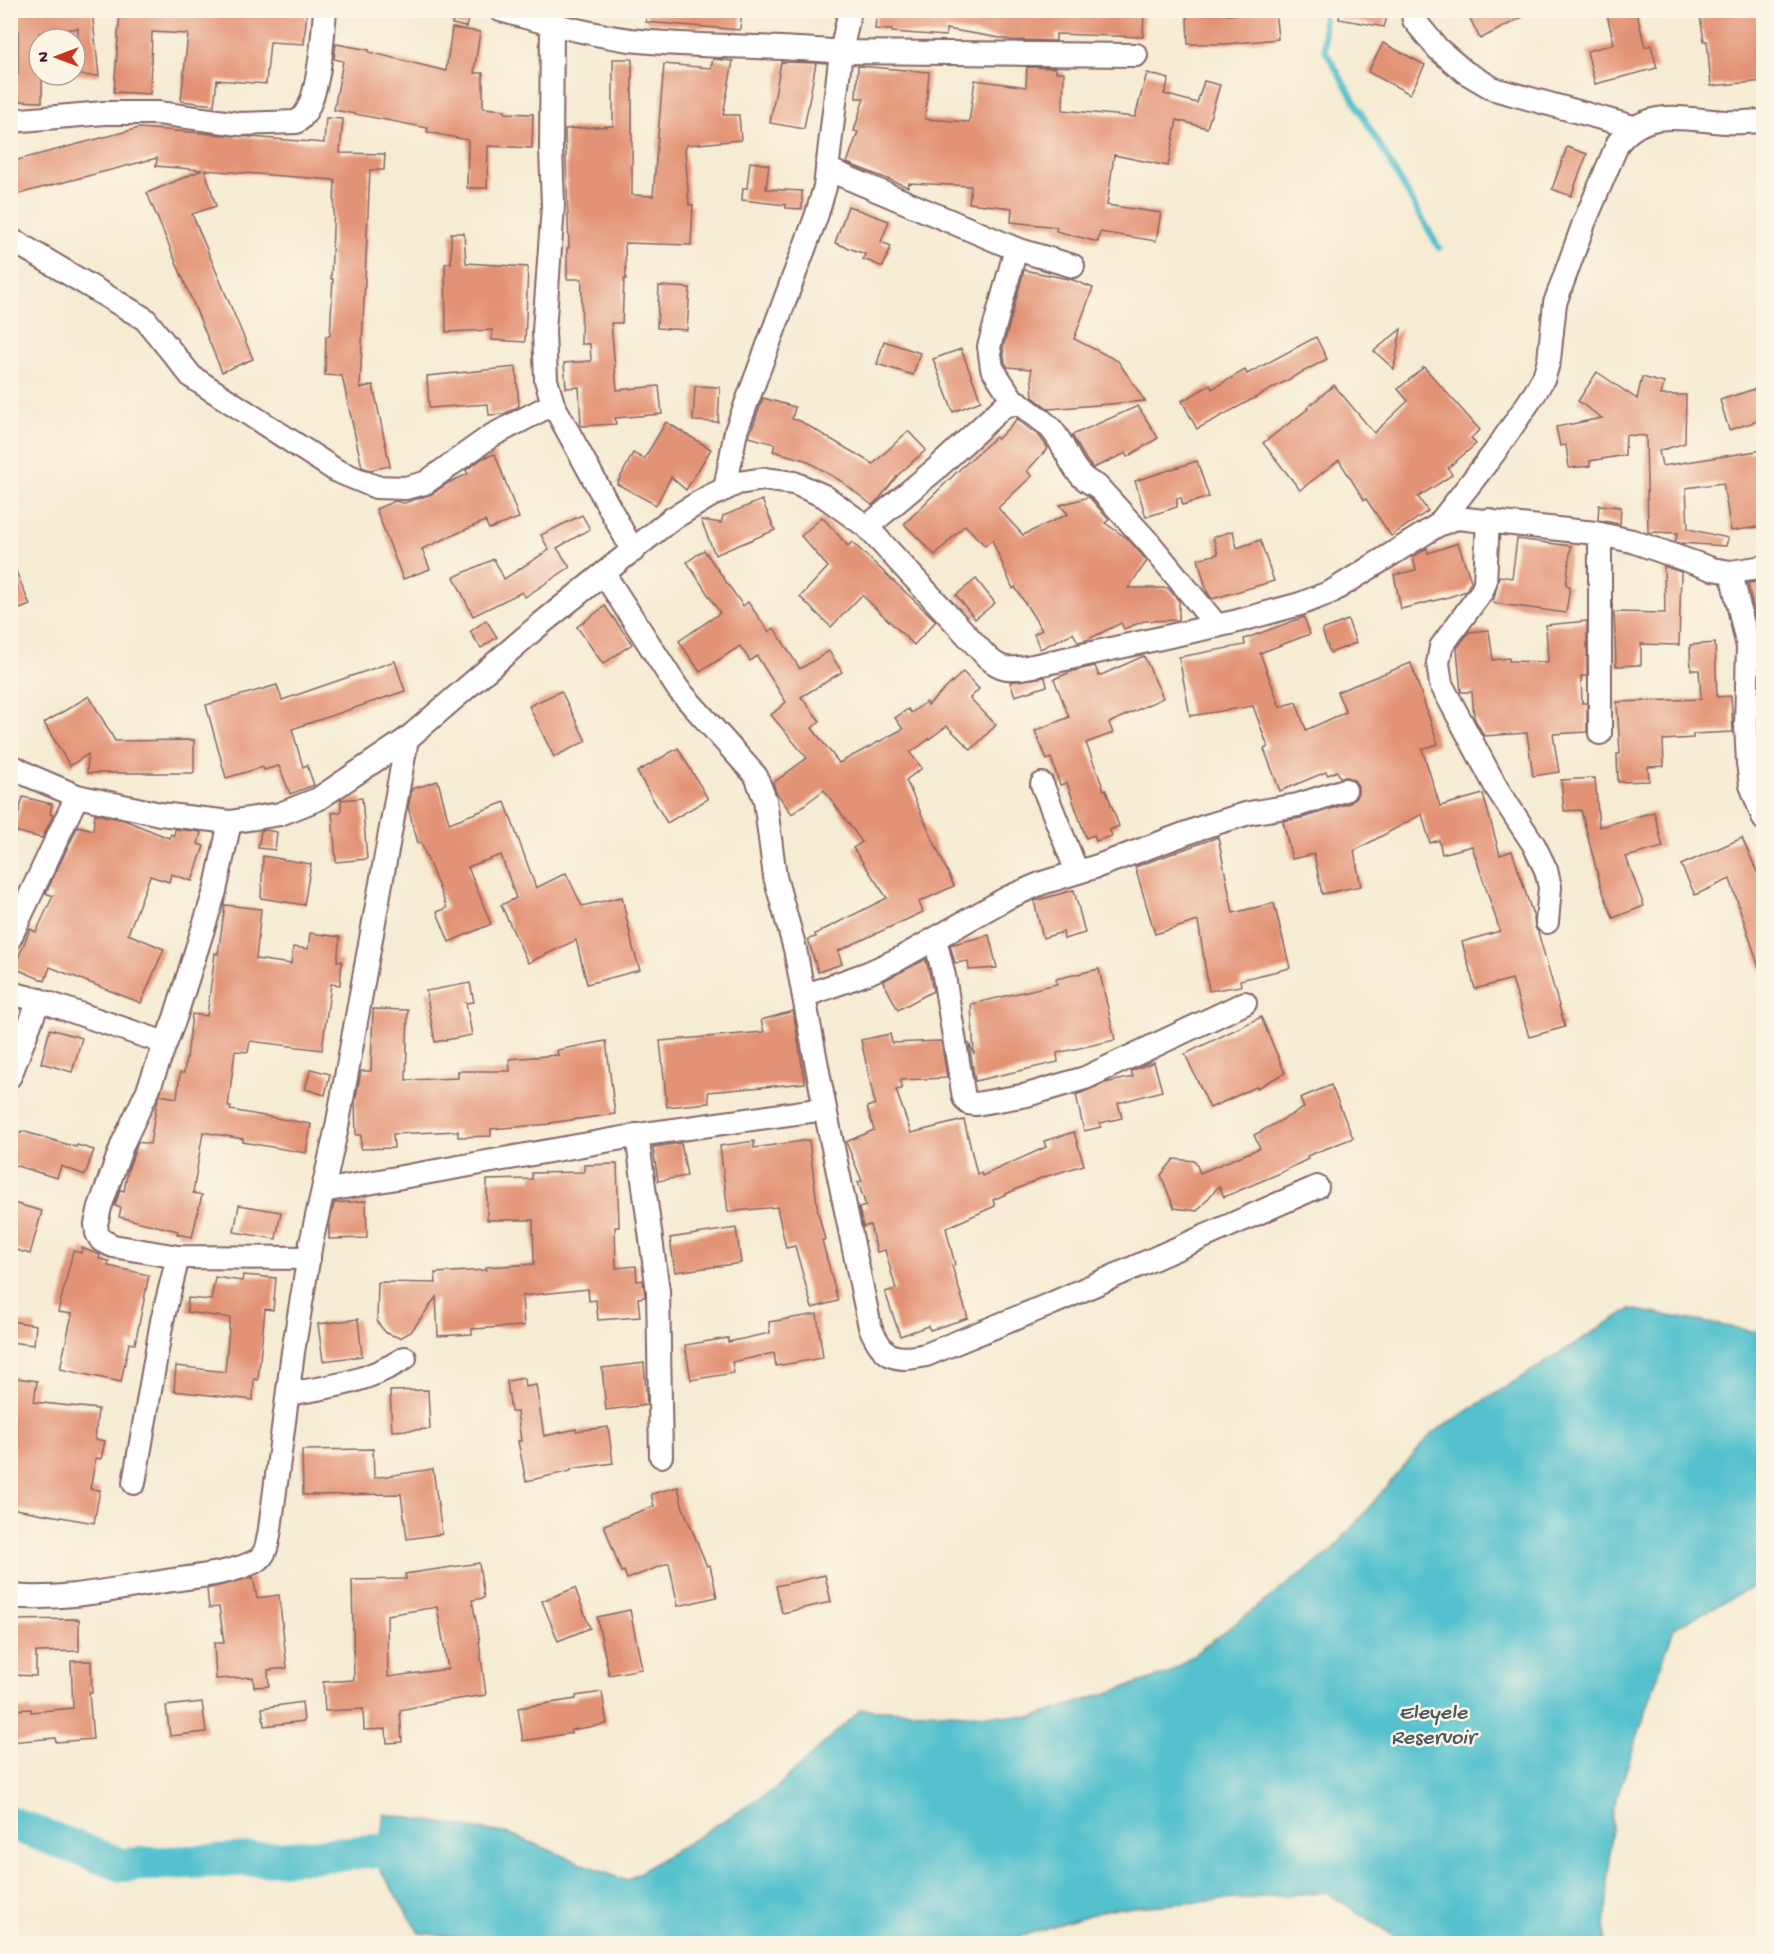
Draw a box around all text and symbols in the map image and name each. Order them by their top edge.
north arrow [27,27,87,87]
text: N [36,51,55,62]
water label: Eleyele Reservoir [1391,1701,1479,1752]

